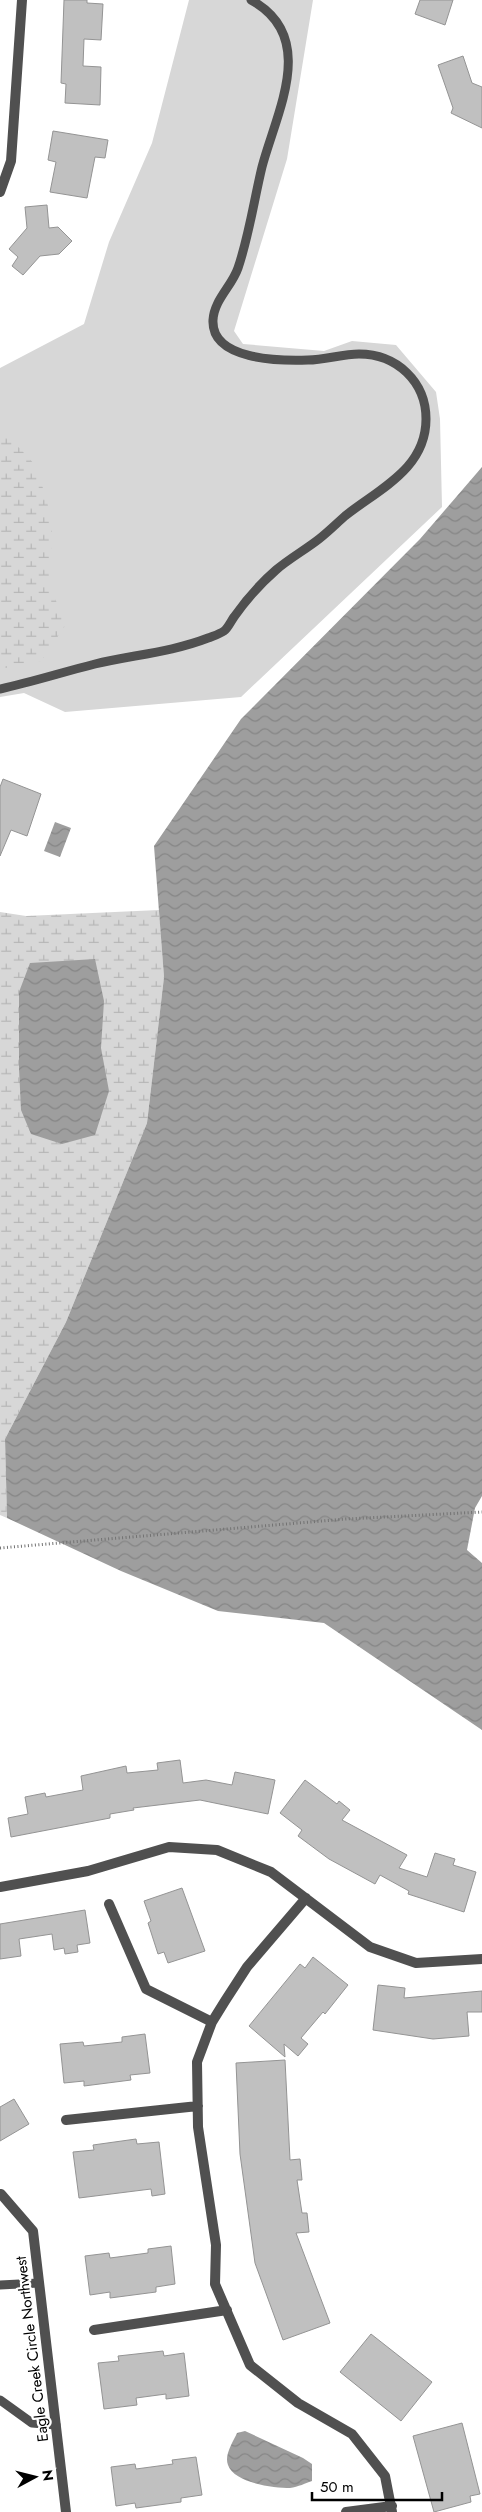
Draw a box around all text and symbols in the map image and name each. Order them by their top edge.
street label: Eagle Creek Circle Northwest [10,2254,54,2443]
north arrow [10,2452,60,2502]
text: N [37,2469,59,2482]
scale bar [312,2470,442,2502]
text: 50 m [320,2476,354,2498]

